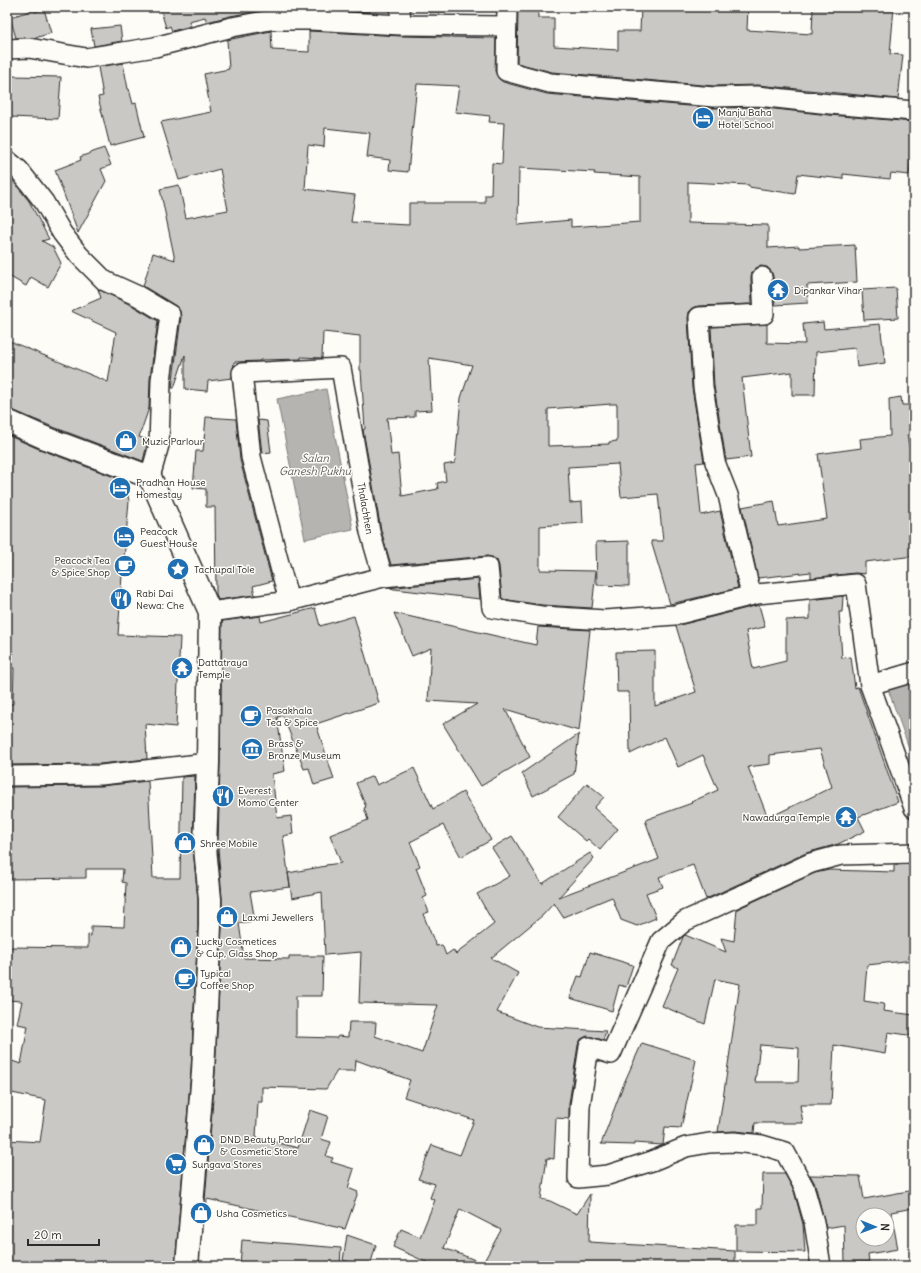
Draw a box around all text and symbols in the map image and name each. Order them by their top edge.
hotel icon: Manju Baha Hotel School [690,105,716,131]
place label: Manju Baha Hotel School [718,106,774,131]
temple icon: Dipankar Vihar [765,277,791,303]
place label: Dipankar Vihar [794,284,862,297]
shop icon: Muzic Parlour [113,428,139,454]
place label: Muzic Parlour [142,435,204,448]
water label: Salan Ganesh Pukhu [279,451,351,478]
hotel icon: Pradhan House Homestay [107,475,133,501]
place label: Pradhan House Homestay [136,476,206,501]
street label: Thalachhen [354,481,376,536]
hotel icon: Peacock Guest House [111,524,137,550]
place label: Peacock Guest House [140,525,197,550]
cafe icon: Peacock Tea & Spice Shop [112,553,138,579]
place label: Peacock Tea & Spice Shop [51,554,110,579]
place icon: Tachupal Tole [165,556,191,582]
place label: Tachupal Tole [194,563,255,576]
restaurant icon: Rabi Dai Newa: Che [108,586,134,612]
place label: Rabi Dai Newa: Che [136,587,184,612]
temple icon: Dattatraya Temple [169,655,195,681]
place label: Dattatraya Temple [198,656,248,681]
cafe icon: Pasakhala Tea & Spice [238,703,264,729]
place label: Pasakhala Tea & Spice [266,704,318,729]
museum icon: Brass & Bronze Museum [239,736,265,762]
place label: Brass & Bronze Museum [268,737,341,762]
restaurant icon: Everest Momo Center [210,783,236,809]
place label: Everest Momo Center [238,784,299,809]
temple icon: Nawadurga Temple [833,804,859,830]
place label: Nawadurga Temple [743,811,830,824]
shop icon: Shree Mobile [172,830,198,856]
place label: Shree Mobile [200,837,257,850]
shop icon: Laxmi Jewellers [214,904,240,930]
place label: Laxmi Jewellers [242,911,314,924]
shop icon: Lucky Cosmetices & Cup, Glass Shop [168,934,194,960]
place label: Lucky Cosmetices & Cup, Glass Shop [196,935,278,960]
cafe icon: Typical Coffee Shop [172,966,198,992]
place label: Typical Coffee Shop [200,967,254,992]
shop icon: DND Beauty Parlour & Cosmetic Store [191,1132,217,1158]
place label: DND Beauty Parlour & Cosmetic Store [220,1133,312,1158]
supermarket icon: Sungava Stores [163,1151,189,1177]
place label: Sungava Stores [192,1158,262,1171]
shop icon: Usha Cosmetics [188,1200,214,1226]
place label: Usha Cosmetics [216,1207,288,1220]
north arrow [855,1207,895,1247]
scale bar [28,1221,99,1247]
text: N [878,1223,892,1231]
text: 20 m [34,1227,62,1242]

